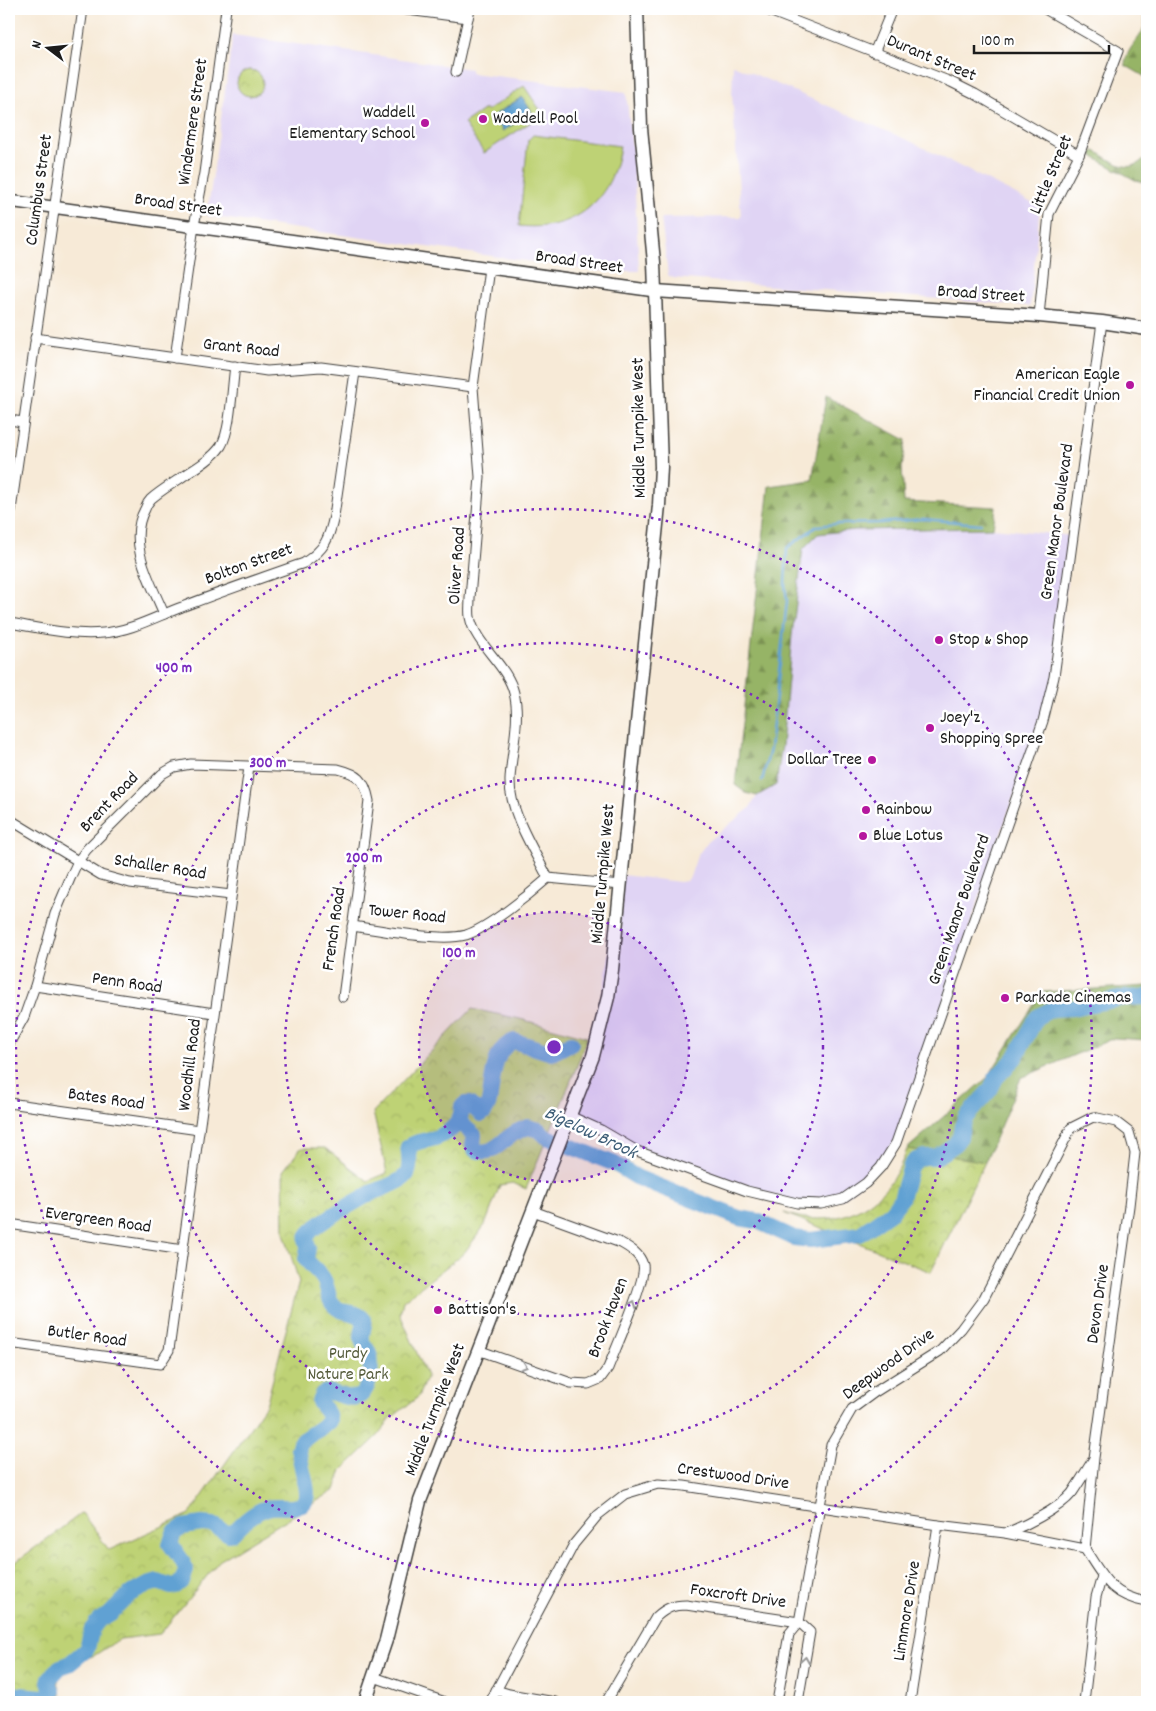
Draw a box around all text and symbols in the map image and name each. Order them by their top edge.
north arrow [22,22,72,72]
scale bar [974,22,1108,54]
street label: Durant Street [882,29,980,89]
text: 100 m [981,31,1014,53]
text: N [27,39,48,51]
street label: Windermere Street [173,57,215,187]
place label: Waddell Elementary School [289,101,416,147]
place label: Waddell Pool [493,107,578,132]
marker: Waddell Pool [477,113,489,125]
marker: Waddell Elementary School [419,117,431,129]
street label: Little Street [1024,131,1080,219]
street label: Columbus Street [20,132,60,247]
street label: Broad Street [133,188,224,225]
street label: Broad Street [534,245,625,282]
street label: Broad Street [936,279,1026,311]
street label: Grant Road [201,333,281,365]
street label: Middle Turnpike West [626,357,654,498]
place label: American Eagle Financial Credit Union [974,363,1120,409]
marker: American Eagle Financial Credit Union [1124,379,1136,391]
street label: Green Manor Boulevard [1035,442,1081,602]
street label: Oliver Road [443,526,473,606]
street label: Bolton Street [202,537,297,592]
place label: Stop & Shop [949,628,1029,653]
marker: Stop & Shop [933,634,945,646]
text: 400 m [156,658,192,680]
place label: Joey'z Shopping Spree [940,706,1043,752]
marker: Joey'z Shopping Spree [924,722,936,734]
place label: Dollar Tree [787,748,862,773]
text: 300 m [250,753,286,775]
marker: Dollar Tree [866,754,878,766]
street label: Brent Road [75,767,145,839]
place label: Rainbow [876,798,932,823]
street label: Middle Turnpike West [585,803,623,945]
marker: Rainbow [860,804,872,816]
place label: Blue Lotus [873,824,943,849]
marker: Blue Lotus [857,830,869,842]
street label: Green Manor Boulevard [923,831,997,989]
street label: Schaller Road [112,848,208,888]
text: 200 m [346,848,382,870]
street label: French Road [317,886,353,972]
street label: Tower Road [367,899,447,931]
text: 100 m [442,943,476,965]
street label: Penn Road [90,967,164,1001]
place label: Parkade Cinemas [1015,986,1131,1011]
marker: Parkade Cinemas [999,992,1011,1004]
street label: Woodhill Road [173,1017,209,1113]
centre of rings [545,1038,563,1056]
street label: Bates Road [66,1082,146,1118]
water label: Bigelow Brook [539,1101,643,1168]
street label: Evergreen Road [43,1201,153,1241]
street label: Devon Drive [1081,1263,1117,1345]
street label: Brook Haven [582,1274,636,1362]
place label: Battison's [448,1298,517,1323]
one-way arrow [627,1300,637,1309]
marker: Battison's [432,1304,444,1316]
street label: Butler Road [46,1319,128,1355]
street label: Deepwood Drive [838,1323,940,1407]
street label: Middle Turnpike West [399,1340,473,1480]
park label: Purdy Nature Park [307,1342,389,1388]
one-way arrow [519,1361,528,1371]
street label: Crestwood Drive [676,1457,791,1497]
street label: Linnmore Drive [888,1559,928,1663]
street label: Foxcroft Drive [689,1578,788,1616]
one-way arrow [800,1655,810,1664]

